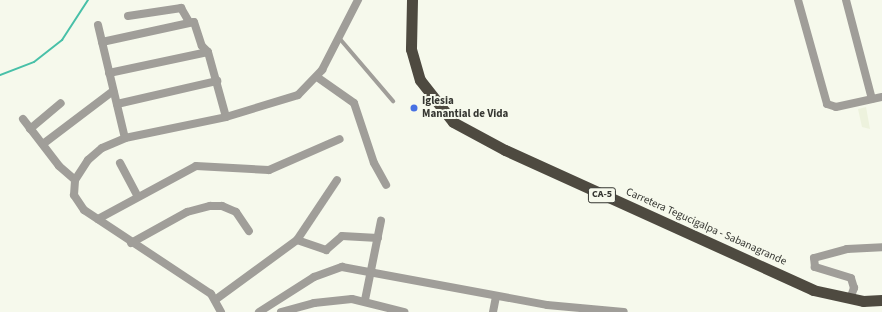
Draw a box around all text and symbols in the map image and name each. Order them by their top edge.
place label: Iglesia Manantial de Vida [422,95,508,121]
marker: Iglesia Manantial de Vida [409,103,419,113]
street label: Carretera Tegucigalpa - Sabanagrande [624,185,788,269]
road number: CA-5 [587,187,617,203]

